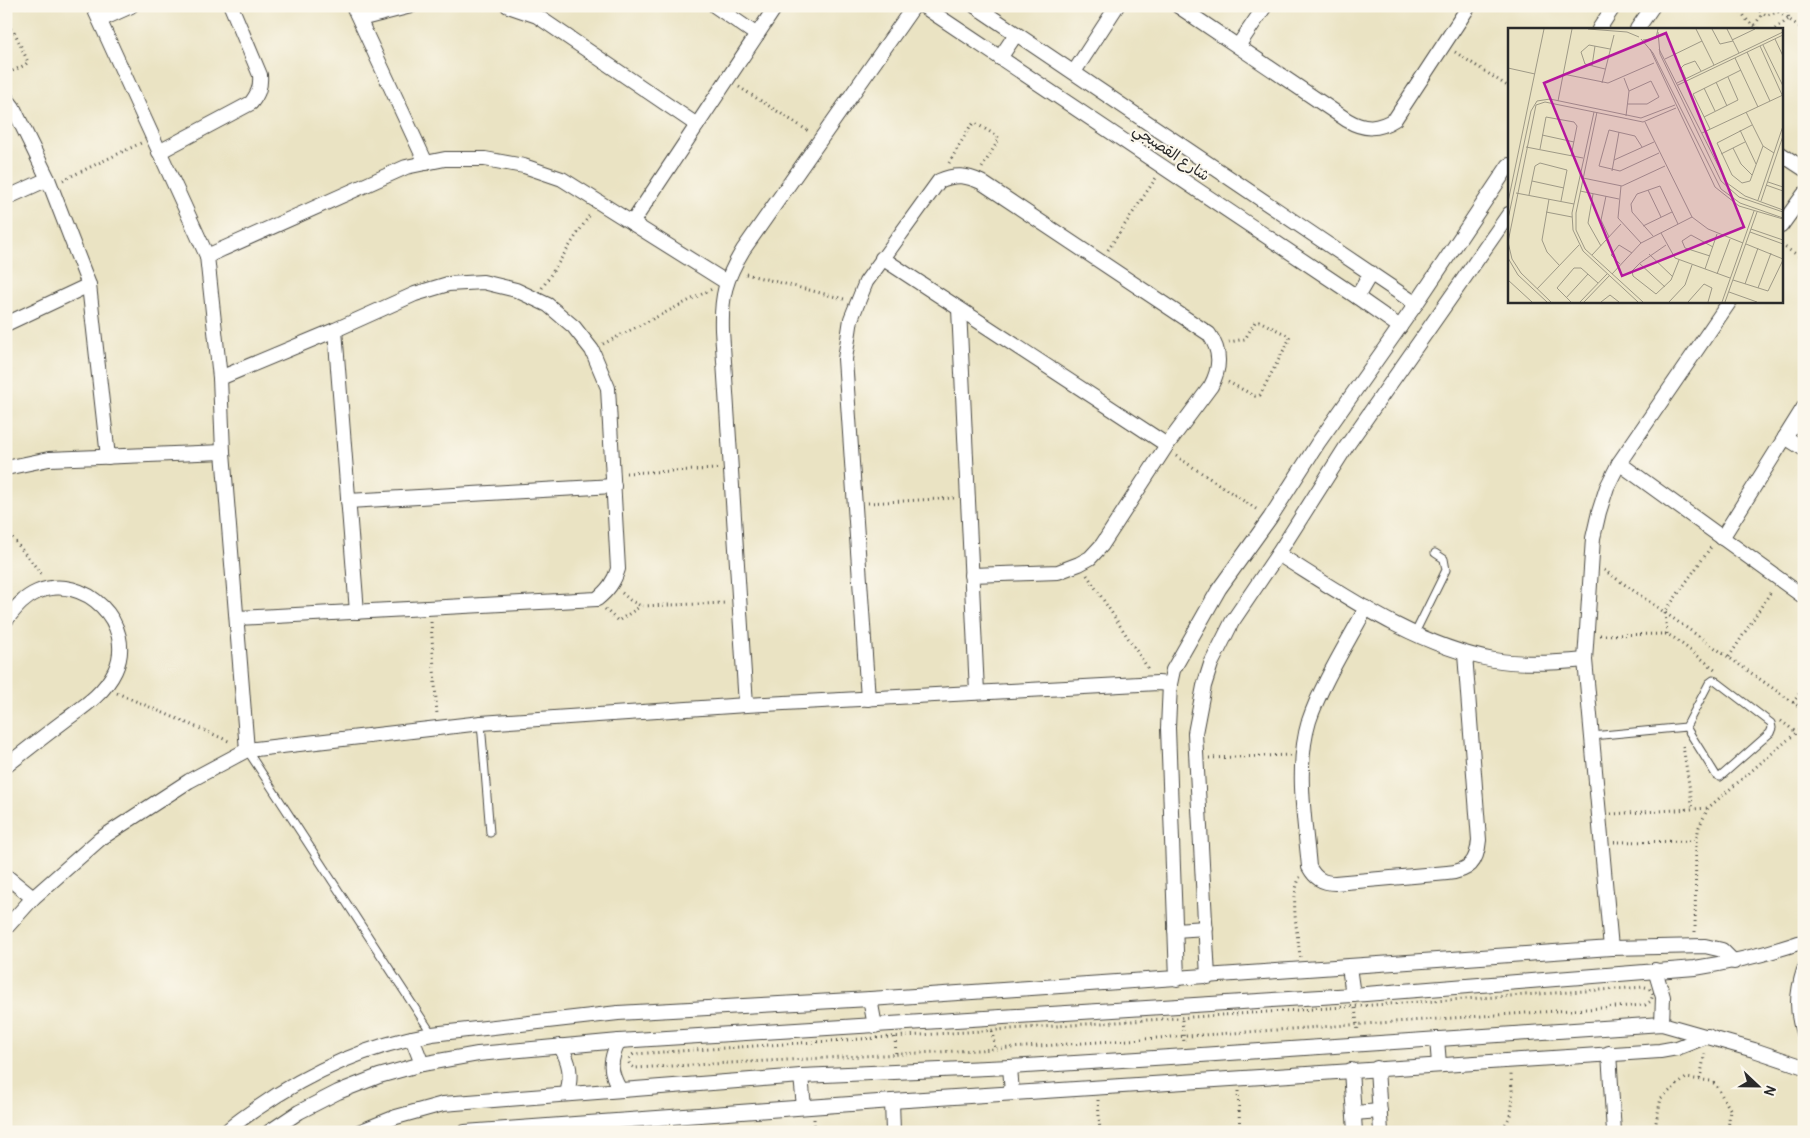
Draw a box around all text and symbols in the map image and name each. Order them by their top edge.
inset map [1508,28,1782,302]
street label: شارع القصبجي [1127,120,1213,188]
north arrow [1732,1060,1782,1110]
text: N [1760,1083,1779,1098]

